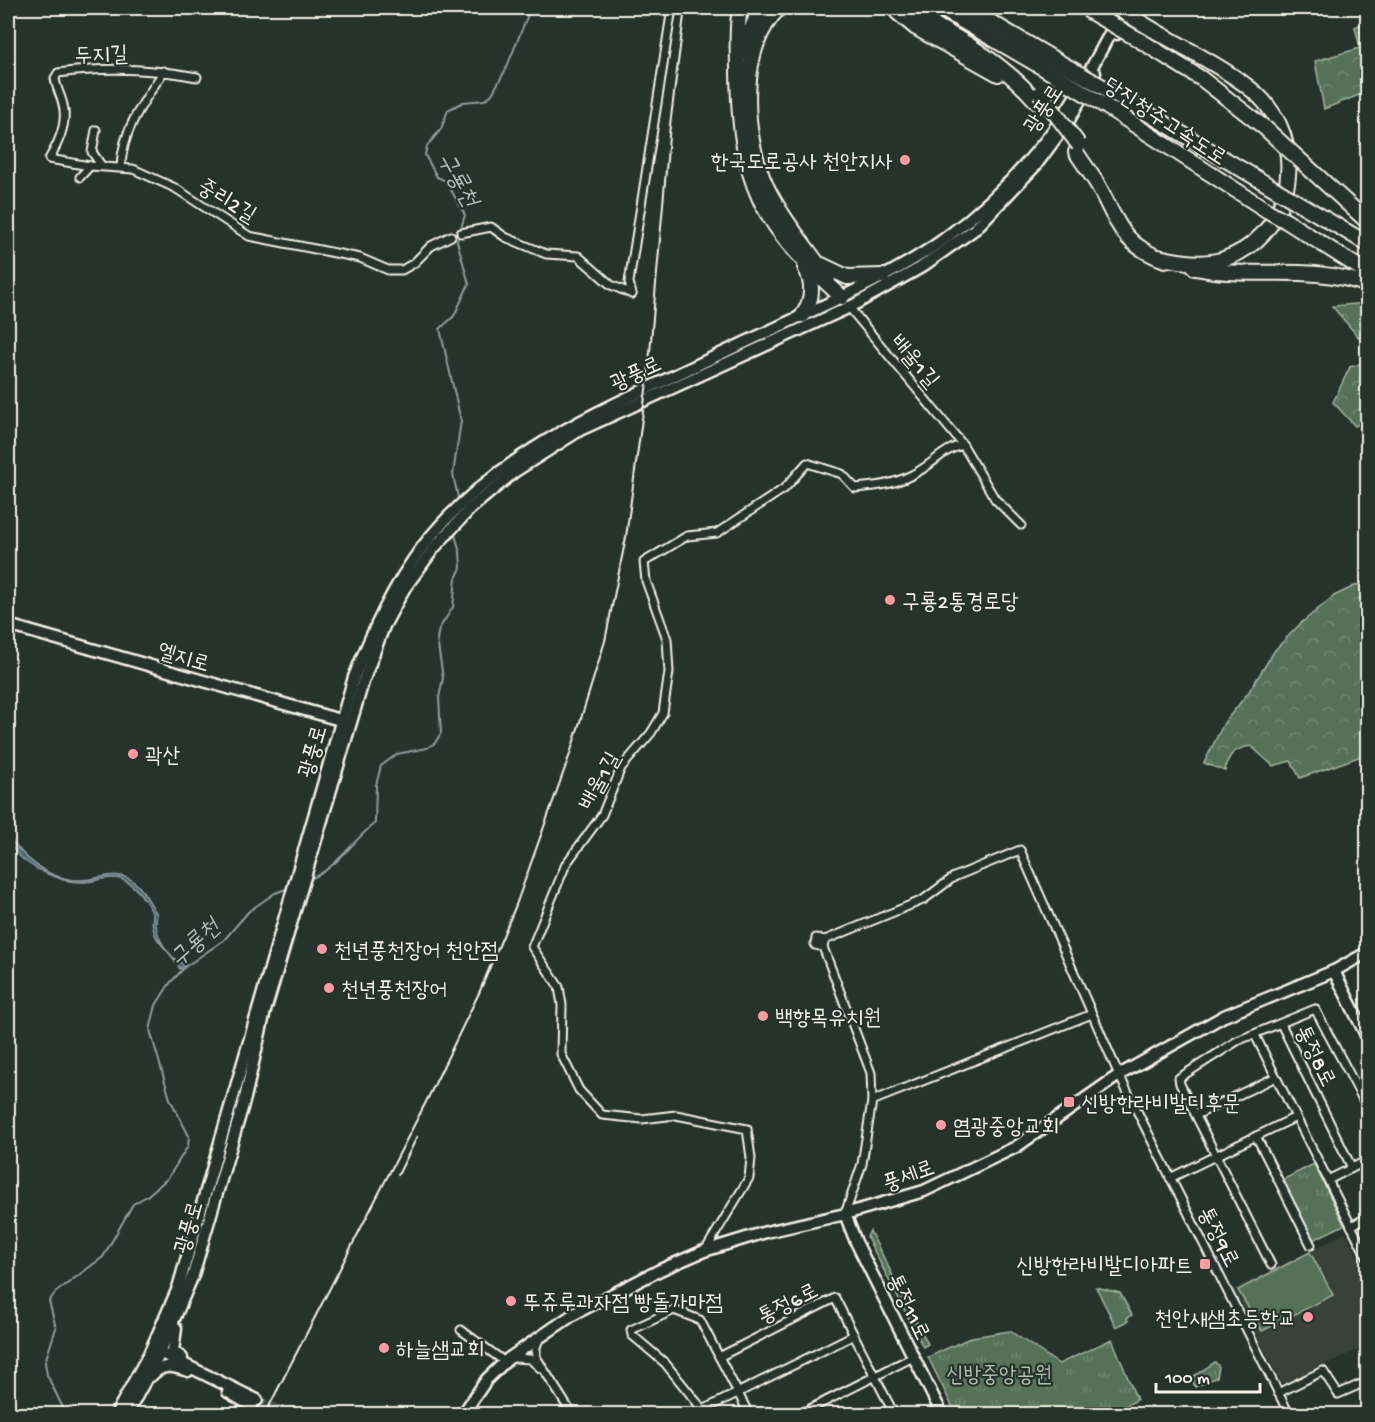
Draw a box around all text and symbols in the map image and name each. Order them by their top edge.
street label: 두지길 [74,43,128,71]
street label: 당진청주고속도로 [1097,74,1230,173]
street label: 광풍로 [1020,81,1071,140]
water label: 구룡천 [429,148,484,215]
place label: 한국도로공사 천안지사 [711,151,893,177]
marker: 한국도로공사 천안지사 [898,153,912,167]
street label: 중리2길 [192,175,260,230]
street label: 배울1길 [883,330,943,395]
street label: 광풍로 [607,353,666,399]
place label: 구룡2통경로당 [902,591,1019,617]
marker: 구룡2통경로당 [883,593,897,607]
street label: 엘지로 [154,640,212,680]
street label: 광풍로 [295,723,335,781]
place label: 곽산 [145,745,180,771]
marker: 곽산 [126,747,140,761]
street label: 배울1길 [575,748,628,815]
water label: 구룡천 [165,913,230,975]
place label: 천년풍천장어 천안점 [334,940,499,966]
marker: 천년풍천장어 천안점 [315,942,329,956]
place label: 천년풍천장어 [341,979,447,1005]
marker: 천년풍천장어 [322,981,336,995]
place label: 백향목유치원 [775,1007,881,1033]
marker: 백향목유치원 [756,1009,770,1023]
street label: 통정8로 [1287,1022,1339,1092]
place label: 신방한라비발디후문 [1081,1093,1240,1119]
marker: 신방한라비발디후문 [1062,1095,1076,1109]
place label: 염광중앙교회 [953,1116,1059,1142]
marker: 염광중앙교회 [934,1118,948,1132]
street label: 풍세로 [880,1156,939,1199]
street label: 광풍로 [171,1199,211,1257]
street label: 통정9로 [1190,1203,1243,1272]
place label: 신방한라비발디아파트 [1016,1255,1193,1281]
marker: 신방한라비발디아파트 [1198,1257,1212,1271]
street label: 통정11로 [879,1270,934,1345]
street label: 통정6로 [754,1279,823,1332]
place label: 뚜쥬루과자점 빵돌가마점 [523,1292,723,1318]
marker: 뚜쥬루과자점 빵돌가마점 [504,1294,518,1308]
place label: 천안새샘초등학교 [1154,1308,1296,1334]
marker: 천안새샘초등학교 [1301,1310,1315,1324]
place label: 하늘샘교회 [396,1339,485,1365]
marker: 하늘샘교회 [377,1341,391,1355]
scale bar [1156,1356,1260,1394]
park label: 신방중앙공원 [946,1364,1052,1390]
text: 100 m [1164,1369,1210,1390]

